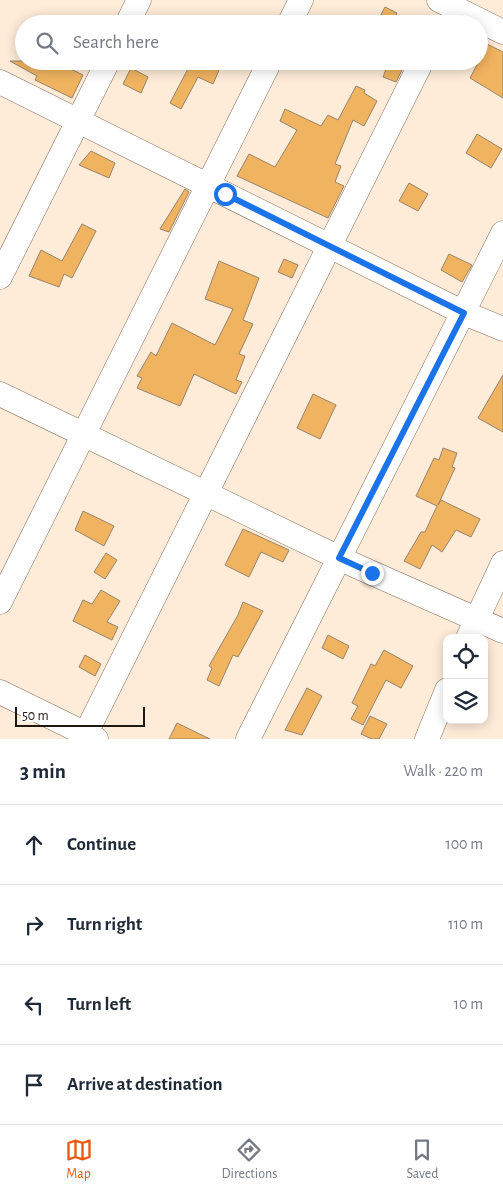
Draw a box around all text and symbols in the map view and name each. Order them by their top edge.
search box [15,15,488,70]
icon: search [33,29,61,57]
text: Search here [73,33,159,52]
route start [214,183,237,206]
route end [361,562,384,585]
map controls [443,634,488,724]
button: locate [443,634,488,679]
button: layers [443,679,488,724]
scale bar [15,704,145,727]
text: 50 m [22,709,49,723]
text: 3 min [20,761,66,782]
text: Walk · 220 m [404,763,483,779]
icon: ahead [20,831,48,859]
text: Continue [67,835,136,854]
text: 100 m [445,836,483,852]
icon: right [20,911,48,939]
text: Turn right [67,915,142,934]
text: 110 m [448,916,483,932]
icon: left [20,991,48,1019]
text: Turn left [67,995,131,1014]
text: 10 m [454,996,483,1012]
icon: arrive [20,1071,48,1099]
text: Arrive at destination [67,1075,223,1094]
tab: Map [65,1136,93,1183]
tab: Directions [222,1136,277,1183]
tab: Saved [406,1136,438,1183]

